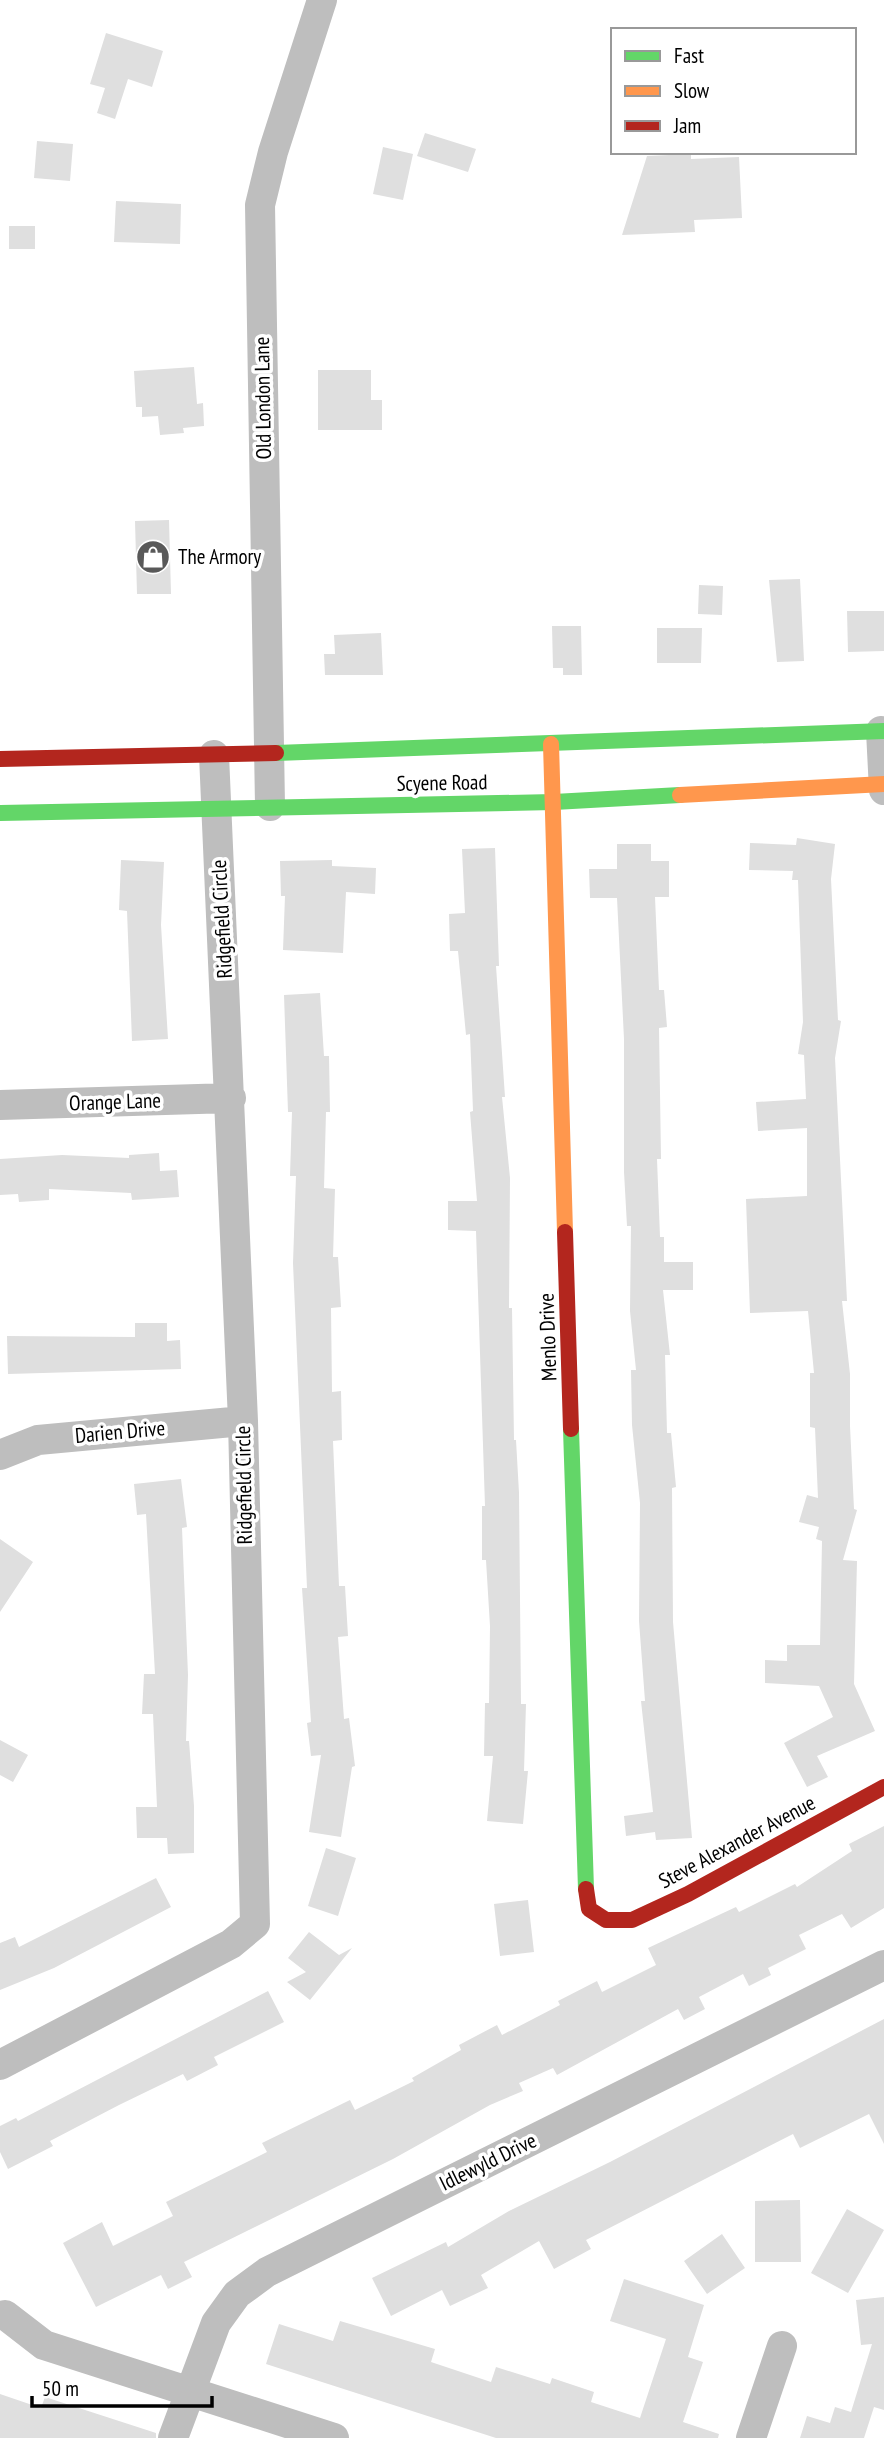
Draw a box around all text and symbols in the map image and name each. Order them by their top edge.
legend [611,28,856,154]
text: Fast [674,42,704,69]
text: Slow [674,77,710,104]
text: Jam [673,112,701,139]
street label: Old London Lane [248,336,277,460]
shop icon: The Armory [134,538,172,576]
place label: The Armory [178,543,261,570]
street label: Scyene Road [396,768,488,797]
street label: Ridgefield Circle [205,859,238,979]
street label: Orange Lane [69,1086,161,1117]
street label: Menlo Drive [532,1293,563,1381]
street label: Darien Drive [74,1414,166,1449]
street label: Ridgefield Circle [229,1425,258,1545]
street label: Steve Alexander Avenue [654,1789,820,1894]
street label: Idlewyld Drive [435,2127,541,2197]
scale bar [32,2364,212,2408]
text: 50 m [42,2375,79,2402]

